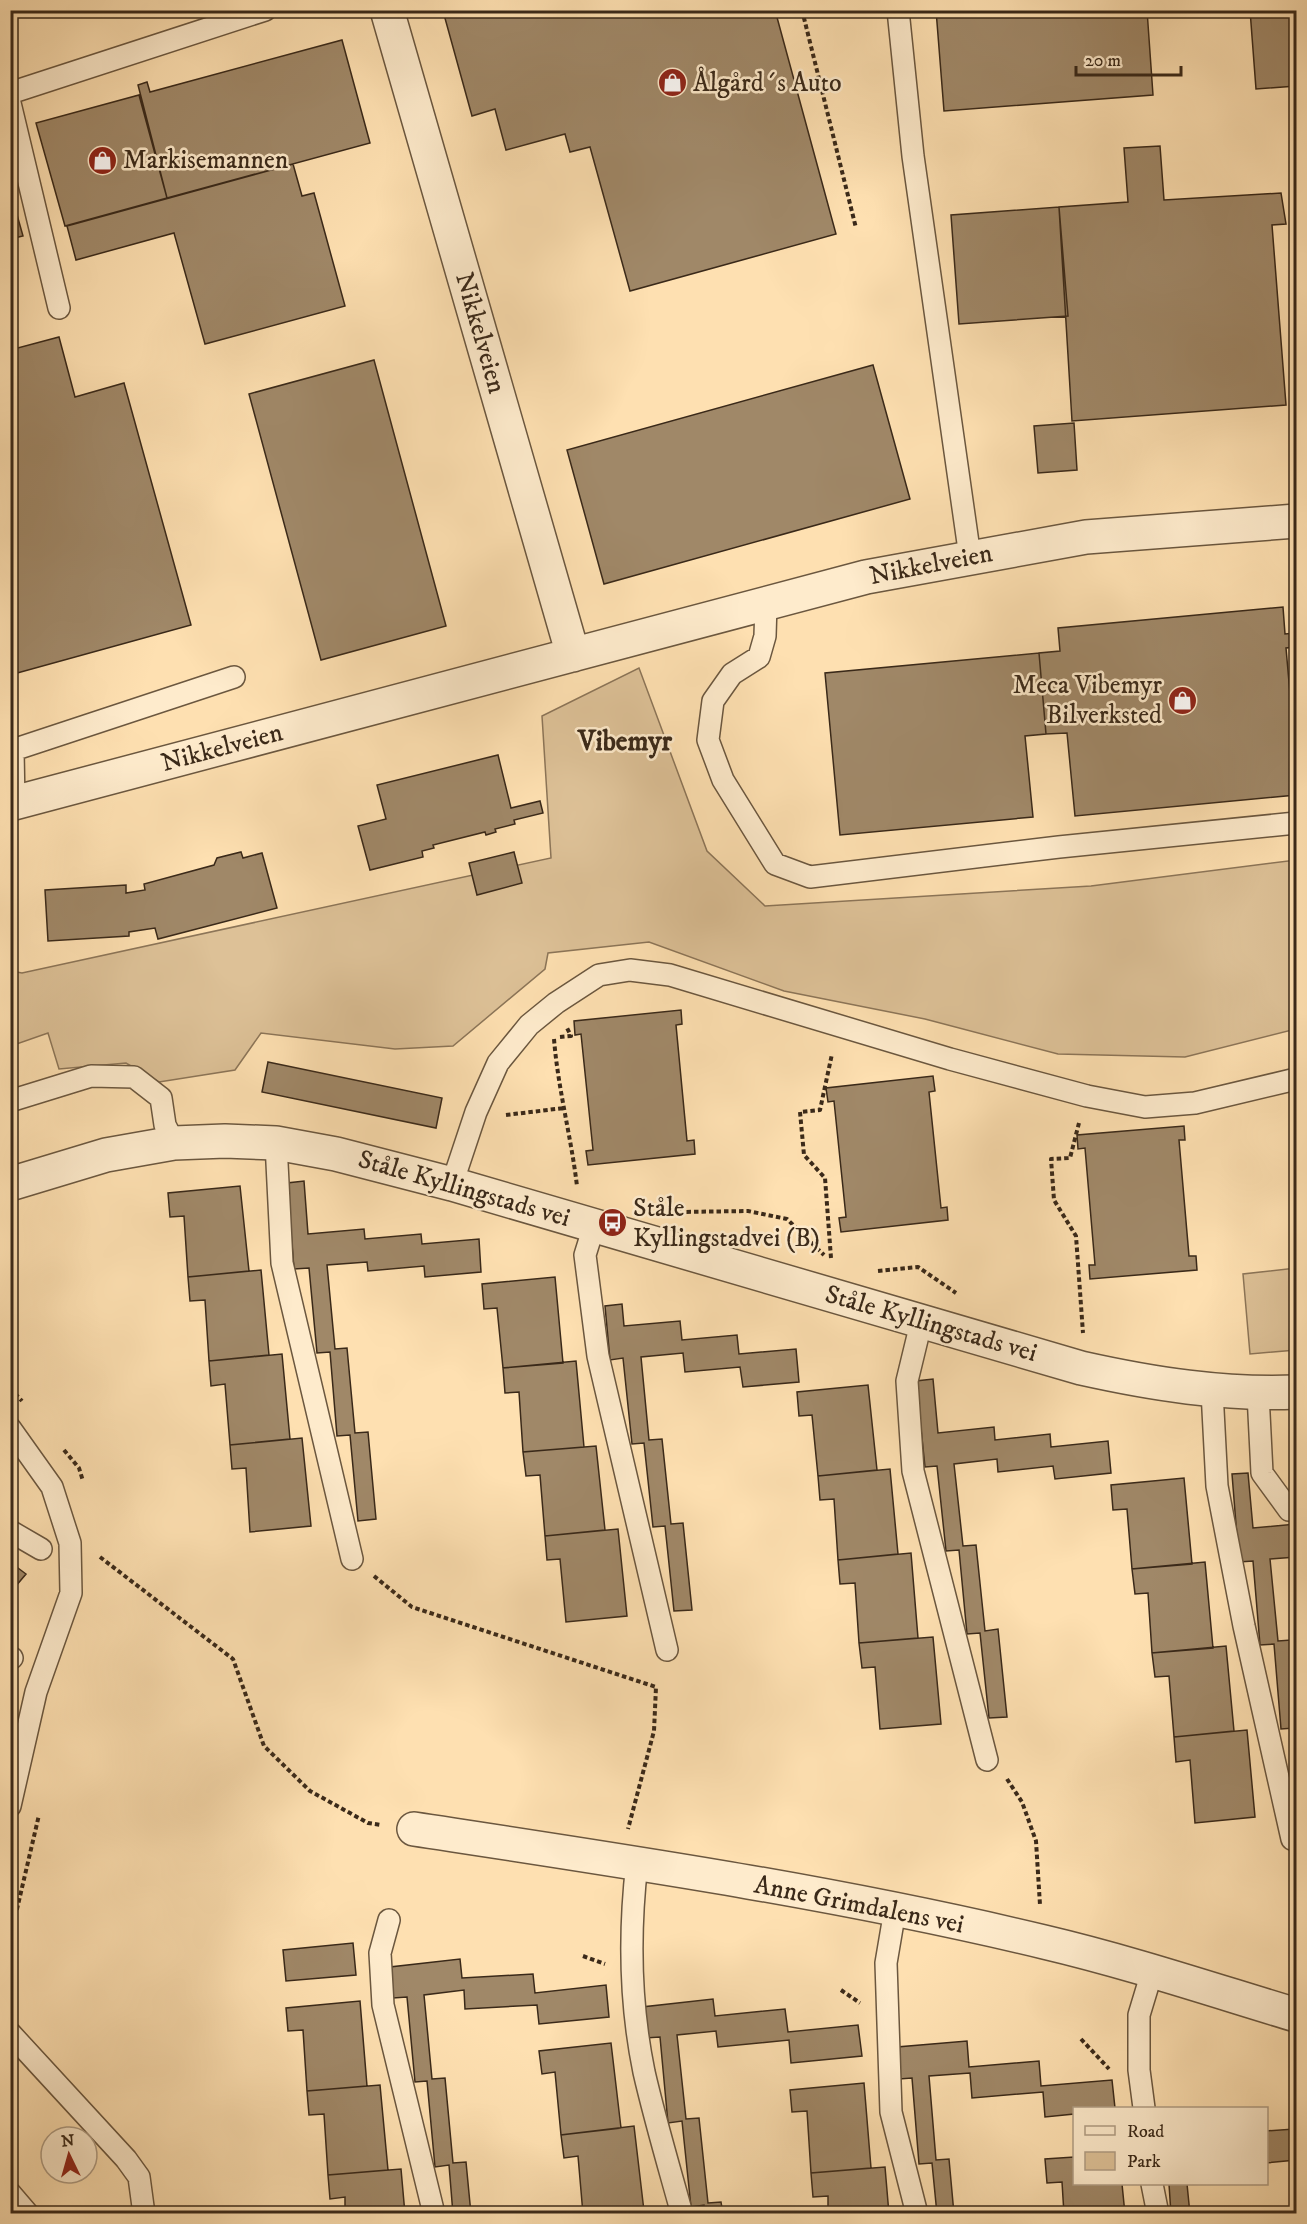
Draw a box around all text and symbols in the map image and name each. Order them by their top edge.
scale bar [1076,39,1181,77]
text: 20 m [1085,50,1121,72]
place label: Ålgård´s Auto [693,66,842,100]
shop icon: Ålgård´s Auto [656,67,688,99]
shop icon: Markisemannen [86,144,118,176]
place label: Markisemannen [123,144,289,177]
street label: Nikkelveien [447,269,513,398]
street label: Nikkelveien [867,537,996,593]
place label: Meca Vibemyr Bilverksted [1013,669,1162,732]
shop icon: Meca Vibemyr Bilverksted [1167,684,1199,716]
street label: Nikkelveien [158,716,287,780]
district label: Vibemyr [577,724,673,759]
street label: Ståle Kyllingstads vei [354,1143,574,1235]
place label: Ståle Kyllingstadvei (B) [633,1192,820,1255]
bus stop icon: Ståle Kyllingstadvei (B) [596,1207,628,1239]
street label: Ståle Kyllingstads vei [821,1278,1041,1370]
street label: Anne Grimdalens vei [751,1868,967,1942]
legend [1073,2107,1268,2185]
text: Road [1127,2121,1164,2143]
north arrow [39,2125,99,2185]
text: N [60,2131,75,2152]
text: Park [1127,2151,1161,2173]

